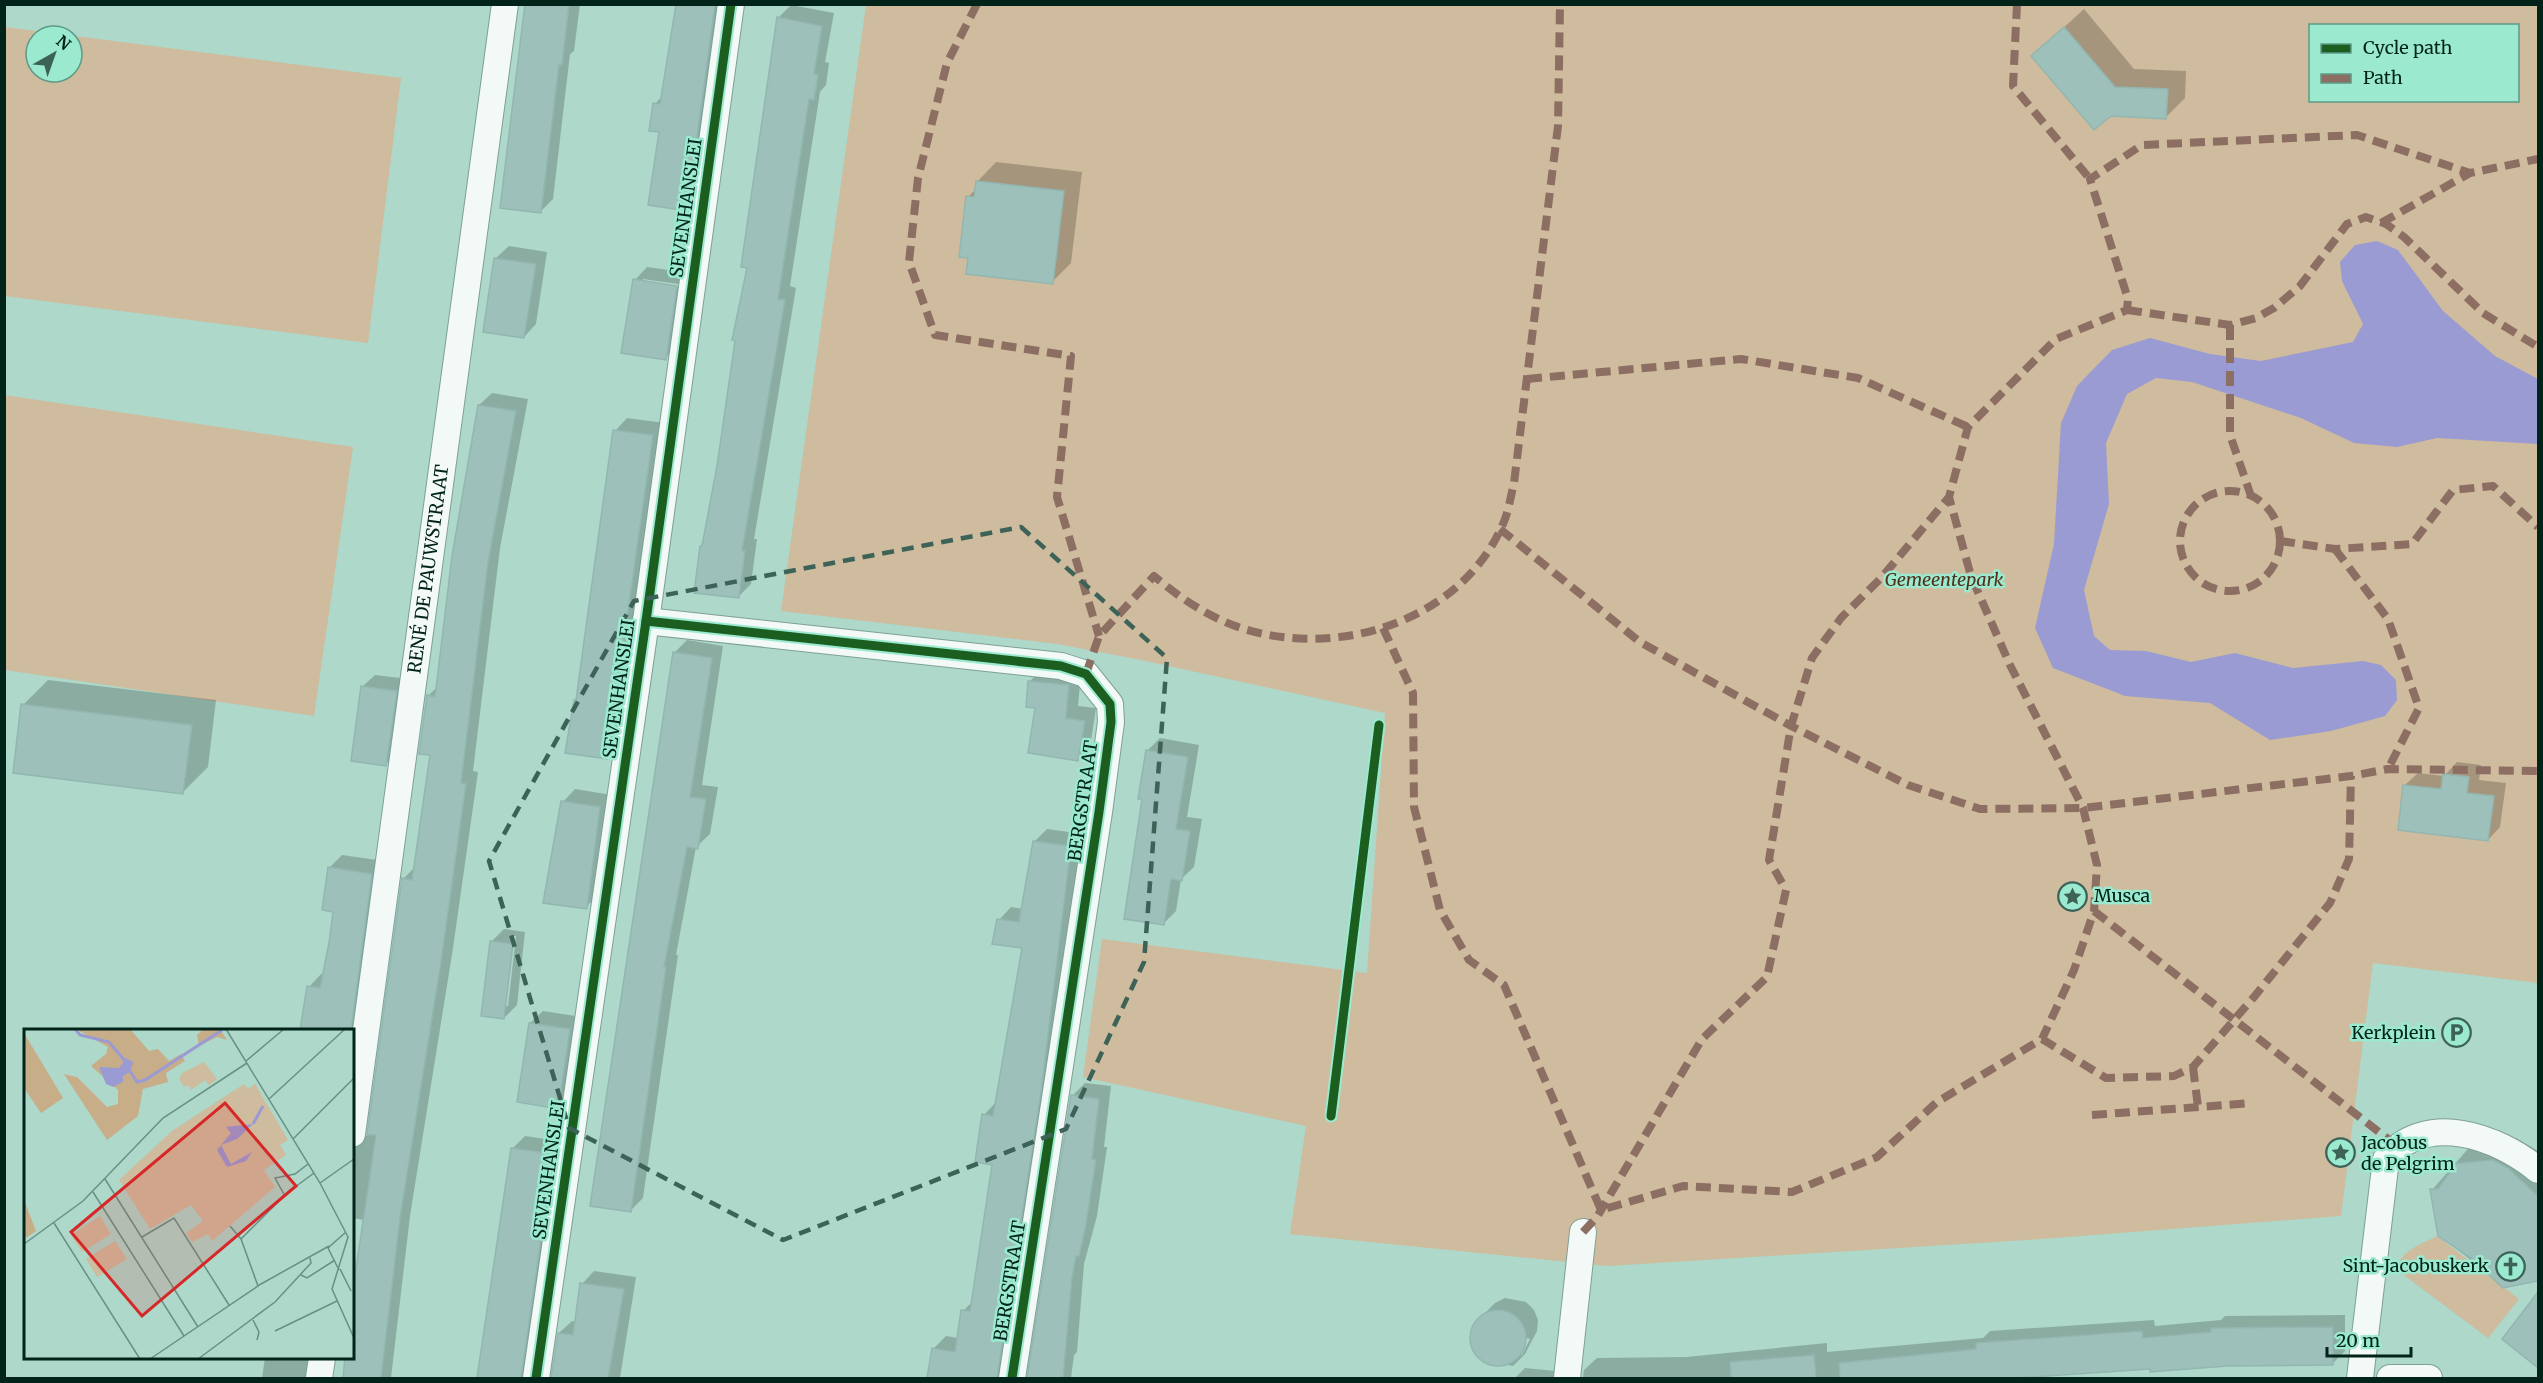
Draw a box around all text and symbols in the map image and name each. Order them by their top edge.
north arrow [24,24,84,84]
legend [2309,24,2519,102]
text: N [52,31,75,54]
text: Cycle path [2363,36,2453,59]
text: Path [2363,66,2403,89]
street label: SEVENHANSLEI [664,137,707,279]
street label: RENÉ DE PAUWSTRAAT [402,463,454,675]
park label: Gemeentepark [1885,568,2003,591]
street label: SEVENHANSLEI [597,618,640,760]
street label: BERGSTRAAT [1063,738,1102,863]
place icon: Musca [2057,880,2089,912]
place label: Musca [2094,884,2151,907]
parking icon: Kerkplein [2441,1017,2473,1049]
place label: Kerkplein [2351,1021,2436,1044]
inset map [24,1029,354,1359]
street label: SEVENHANSLEI [527,1099,570,1241]
place label: Jacobus de Pelgrim [2360,1131,2455,1175]
place icon: Jacobus de Pelgrim [2324,1137,2356,1169]
street label: BERGSTRAAT [989,1218,1030,1343]
church icon: Sint-Jacobuskerk [2494,1250,2526,1282]
place label: Sint-Jacobuskerk [2342,1254,2490,1277]
scale bar [2327,1320,2411,1358]
text: 20 m [2336,1329,2380,1352]

